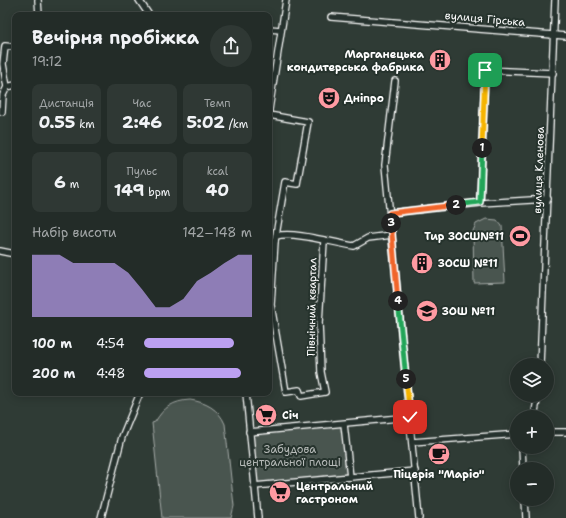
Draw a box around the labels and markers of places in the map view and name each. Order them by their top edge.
place label: Марганецька кондитерська фабрика [287,47,424,75]
building icon: Марганецька кондитерська фабрика [427,47,453,73]
pin [468,53,502,87]
theatre icon: Дніпро [316,85,342,111]
place label: Дніпро [344,91,384,106]
pin: 1 [472,138,492,158]
pin: 2 [446,195,466,215]
pin: 3 [381,213,401,233]
sports icon: Тир ЗОСШ№11 [507,223,533,249]
place label: Тир ЗОСШ№11 [424,229,504,244]
building icon: ЗОСШ №11 [409,250,435,276]
place label: ЗОСШ №11 [438,256,498,271]
pin: 4 [388,291,408,311]
school or university icon: ЗОШ №11 [414,298,440,324]
place label: ЗОШ №11 [442,304,495,319]
pin: 5 [396,369,416,389]
pin [393,400,427,434]
supermarket icon: Січ [253,402,279,428]
place label: Січ [282,408,298,423]
cafe icon: Піцерія "Маріо" [426,441,452,467]
place label: Піцерія "Маріо" [393,467,485,482]
supermarket icon: Центральний гастроном [267,479,293,505]
place label: Центральний гастроном [296,479,374,507]

